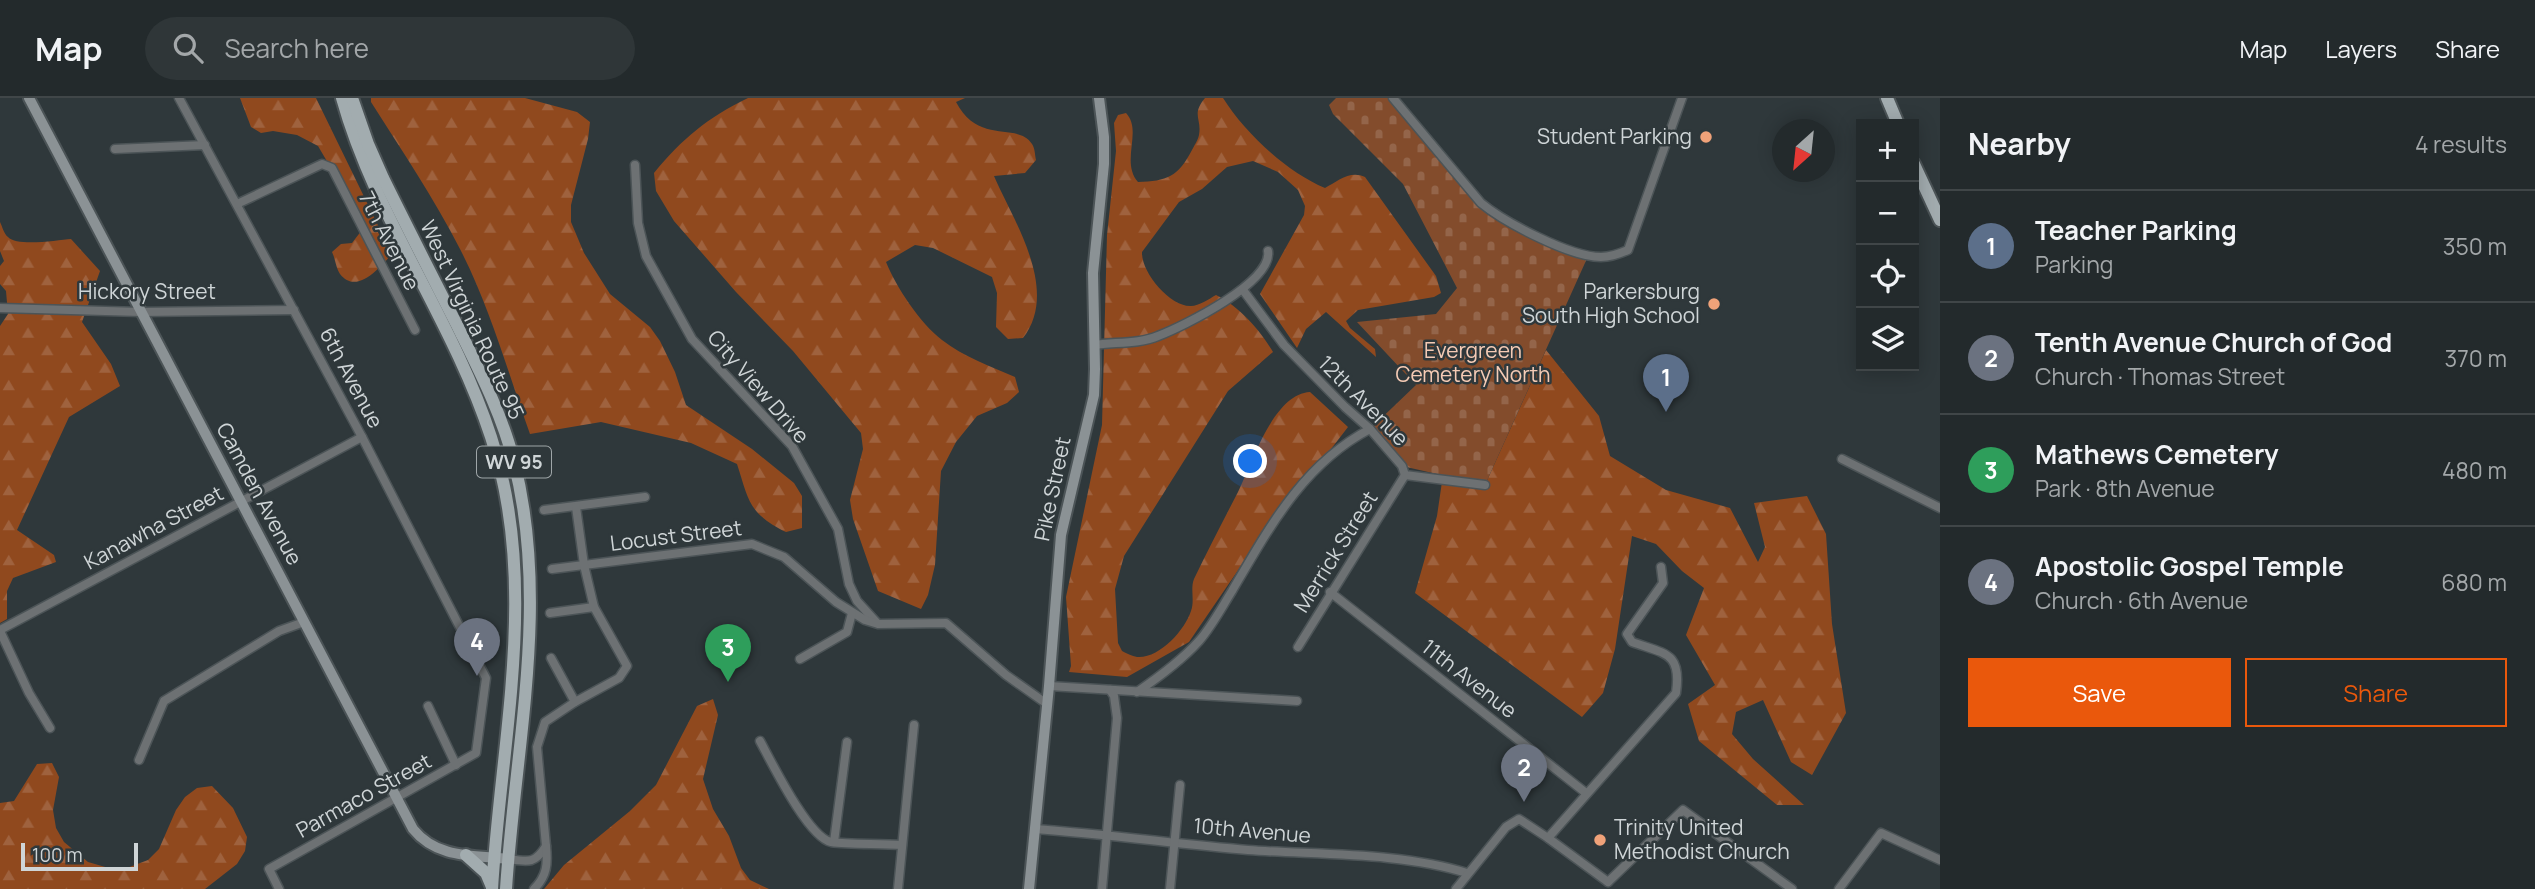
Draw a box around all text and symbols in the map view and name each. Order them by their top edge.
search box [145,17,635,80]
text: Map [35,26,103,71]
icon: search [169,29,207,67]
text: Search here [225,30,369,66]
text: Map [2240,32,2287,65]
text: Layers [2325,32,2397,65]
text: Share [2435,32,2500,65]
north arrow [1772,119,1835,182]
map controls [1856,119,1919,371]
button: + [1856,119,1919,182]
place label: Student Parking [1537,122,1692,150]
text: Nearby [1968,123,2071,164]
text: 4 results [2415,128,2507,160]
marker: Student Parking [1698,129,1714,145]
button: − [1856,182,1919,245]
street label: 7th Avenue [353,186,427,295]
text: Teacher Parking [2035,212,2237,248]
street label: West Virginia Route 95 [414,215,531,424]
text: 1 [1986,230,1996,262]
text: 350 m [2443,230,2507,262]
button: locate [1856,245,1919,308]
text: Parking [2035,248,2113,280]
street label: Hickory Street [78,277,216,305]
place label: Parkersburg South High School [1522,277,1700,329]
marker: Parkersburg South High School [1706,296,1722,312]
button: layers [1856,308,1919,371]
street label: 6th Avenue [314,322,390,433]
street label: City View Drive [702,324,816,449]
text: Tenth Avenue Church of God [2035,324,2392,360]
park label: Evergreen Cemetery North [1395,336,1551,388]
text: 2 [1984,342,1998,374]
text: 370 m [2445,342,2507,374]
street label: 12th Avenue [1312,349,1415,452]
pin: 1 [1643,354,1689,412]
text: Church · Thomas Street [2035,360,2285,392]
street label: Camden Avenue [211,417,309,570]
street label: Pike Street [1027,434,1077,544]
text: Mathews Cemetery [2035,436,2278,472]
your location [1233,444,1267,478]
road number: WV 95 [477,446,551,478]
text: 3 [1984,454,1998,486]
text: 480 m [2442,454,2507,486]
text: Park · 8th Avenue [2035,472,2215,504]
street label: Kanawha Street [79,479,228,576]
street label: Merrick Street [1287,486,1384,617]
street label: Locust Street [608,513,743,557]
text: Apostolic Gospel Temple [2035,548,2344,584]
text: 4 [1984,566,1998,598]
text: 680 m [2441,566,2507,598]
text: Church · 6th Avenue [2035,584,2248,616]
pin: 4 [454,618,500,676]
pin: 3 [705,624,751,682]
street label: 11th Avenue [1416,632,1523,724]
button: Save [1968,658,2231,727]
button: Share [2245,658,2507,727]
pin: 2 [1501,744,1547,802]
street label: Parmaco Street [291,746,436,844]
street label: 10th Avenue [1192,811,1312,849]
place label: Trinity United Methodist Church [1614,813,1790,865]
marker: Trinity United Methodist Church [1592,832,1608,848]
scale bar [21,840,138,872]
text: 100 m [32,842,83,868]

